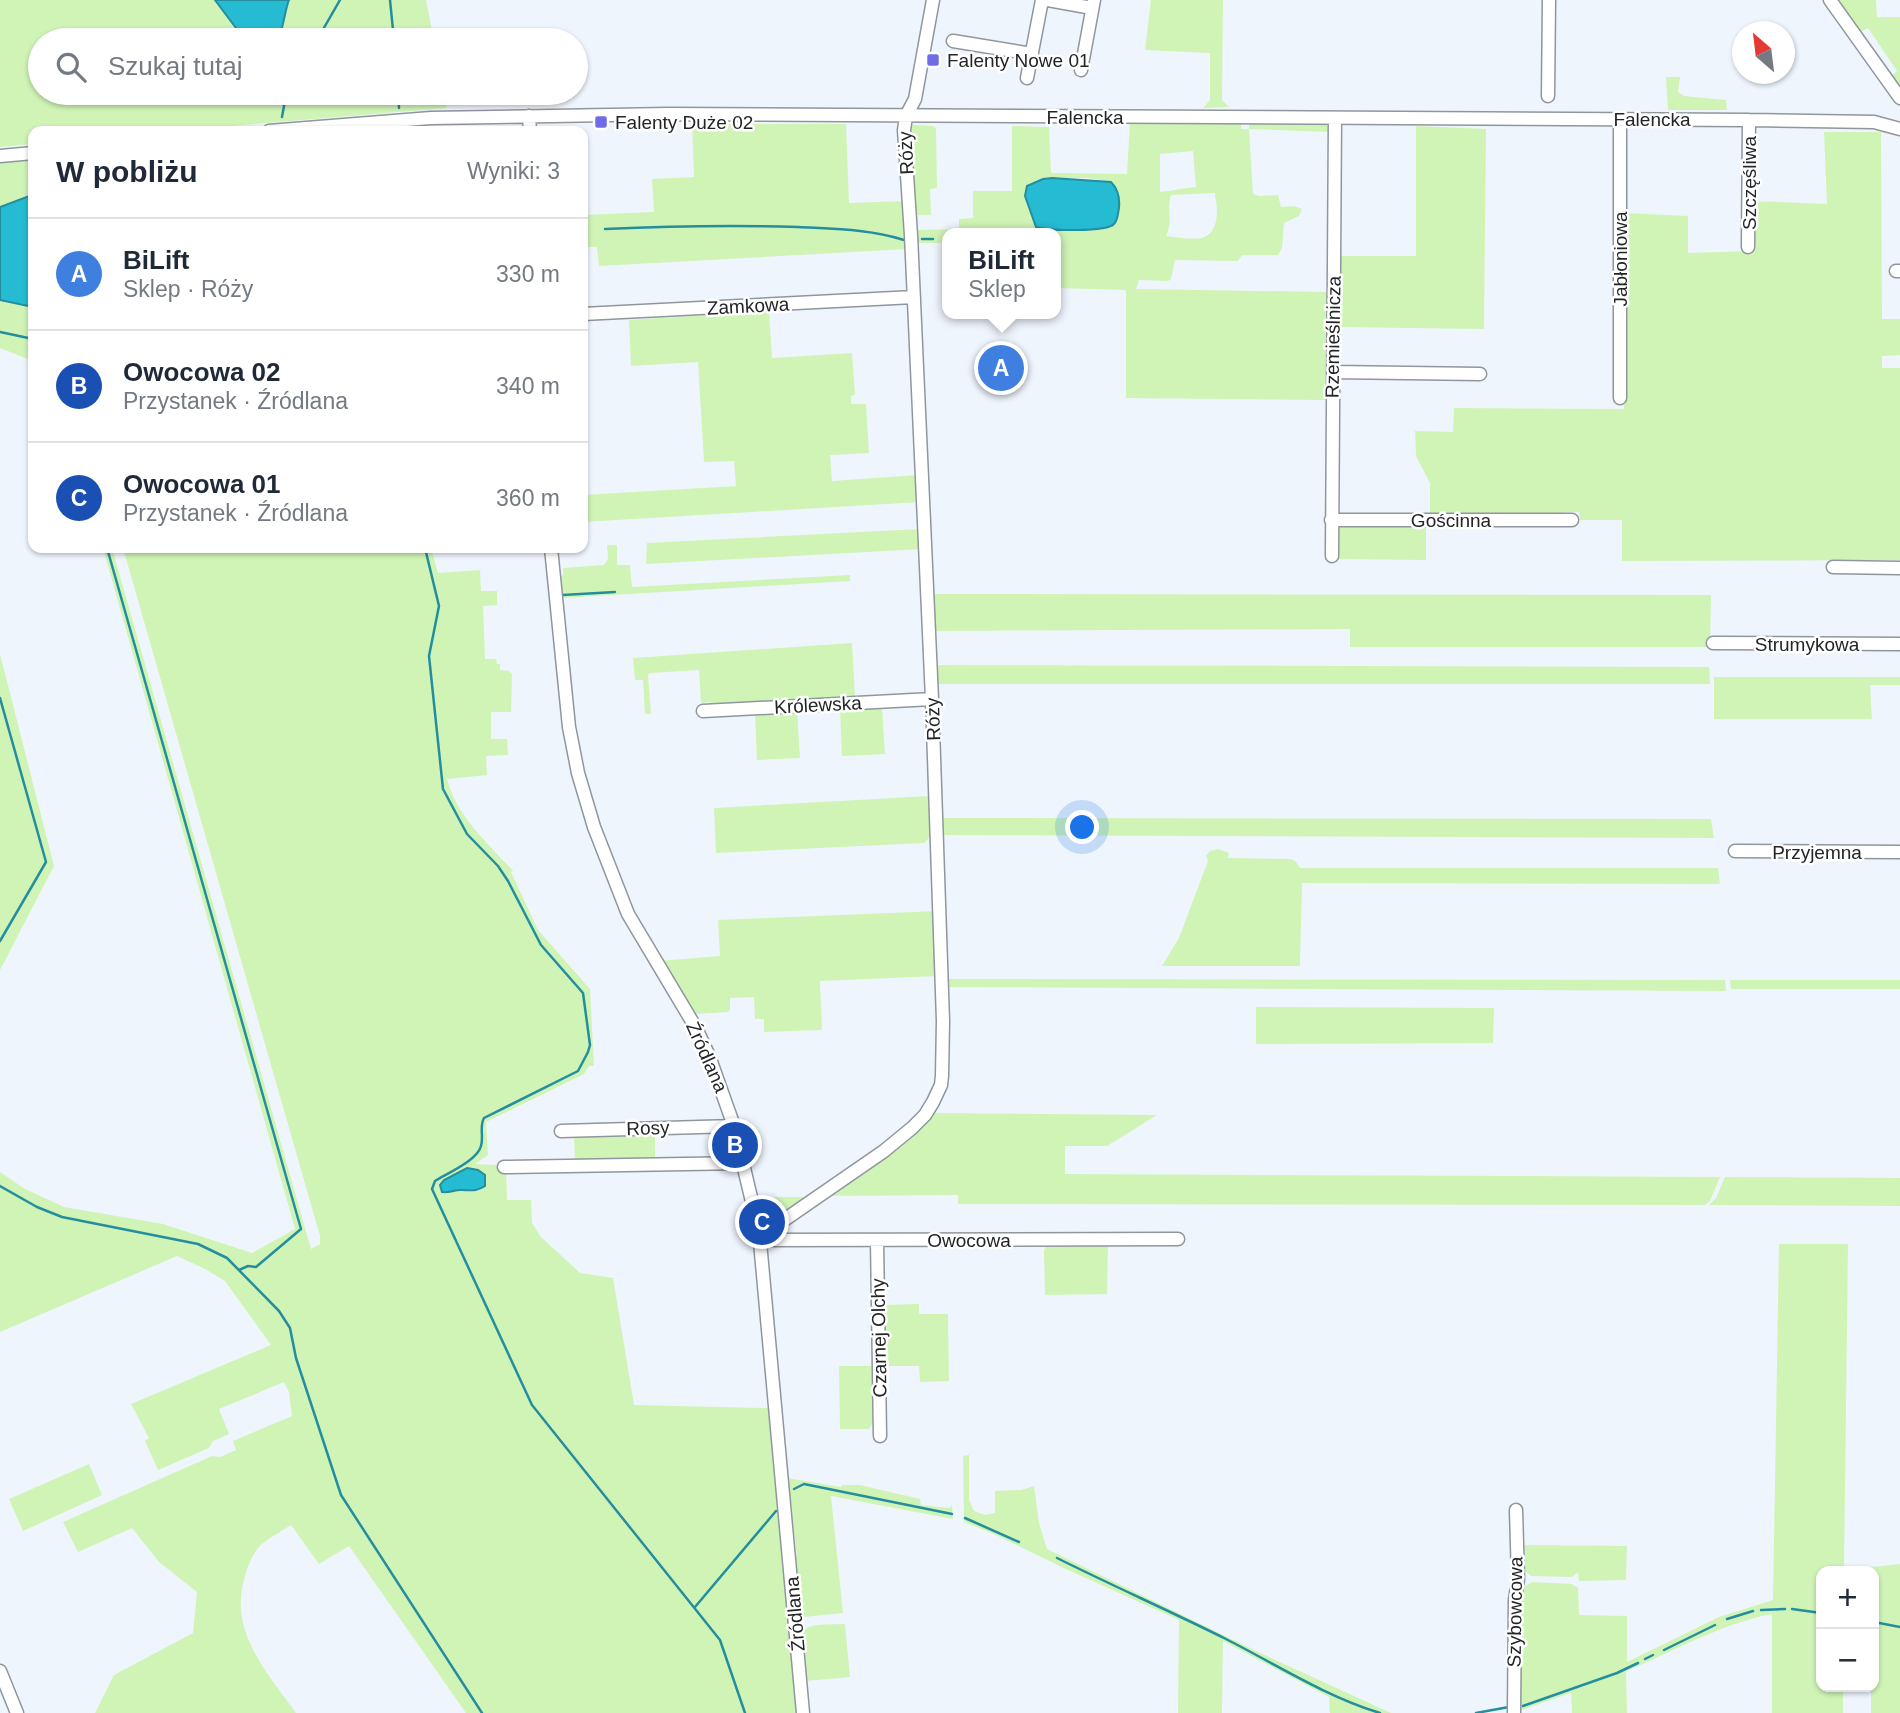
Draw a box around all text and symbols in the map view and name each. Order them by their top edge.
north arrow [1732,21,1795,84]
search box [28,28,588,105]
icon: search [52,48,90,86]
place label: Falenty Nowe 01 [947,50,1090,71]
text: Szukaj tutaj [108,51,242,81]
marker: Falenty Nowe 01 [925,52,941,68]
street label: Falencka [1046,107,1124,128]
street label: Falencka [1613,109,1691,130]
place label: Falenty Duże 02 [615,112,753,133]
marker: Falenty Duże 02 [593,114,609,130]
street label: Róży [894,130,918,175]
street label: Szczęśliwa [1739,136,1760,230]
text: W pobliżu [56,155,198,188]
text: Wyniki: 3 [467,158,560,184]
street label: Jabłoniowa [1610,211,1631,307]
popup [942,228,1061,319]
text: BiLift [123,245,189,275]
text: BiLift [968,245,1035,275]
text: A [71,261,87,287]
text: 330 m [496,261,560,287]
street label: Rzemieślnicza [1321,275,1345,398]
text: Sklep · Róży [123,276,253,302]
text: Sklep [968,276,1026,302]
street label: Zamkowa [706,293,790,319]
pin: A [978,342,1024,394]
text: Owocowa 02 [123,357,281,387]
text: B [71,373,87,399]
text: 340 m [496,373,560,399]
text: Przystanek · Źródlana [123,388,348,414]
text: Owocowa 01 [123,469,281,499]
text: C [71,485,87,511]
text: 360 m [496,485,560,511]
text: Przystanek · Źródlana [123,500,348,526]
street label: Gościnna [1411,510,1492,531]
street label: Strumykowa [1755,634,1860,655]
street label: Królewska [774,692,863,718]
street label: Róży [922,697,944,741]
your location [1065,810,1099,844]
street label: Przyjemna [1772,842,1862,863]
street label: Źródlana [682,1018,732,1096]
street label: Rosy [626,1117,670,1139]
pin: B [712,1119,758,1171]
pin: C [739,1196,785,1248]
street label: Owocowa [927,1230,1011,1251]
street label: Czarnej Olchy [867,1278,891,1398]
street label: Szybowcowa [1504,1556,1526,1668]
map controls [1816,1566,1879,1692]
button: + [1816,1566,1879,1629]
street label: Źródlana [781,1575,809,1652]
button: − [1816,1629,1879,1692]

